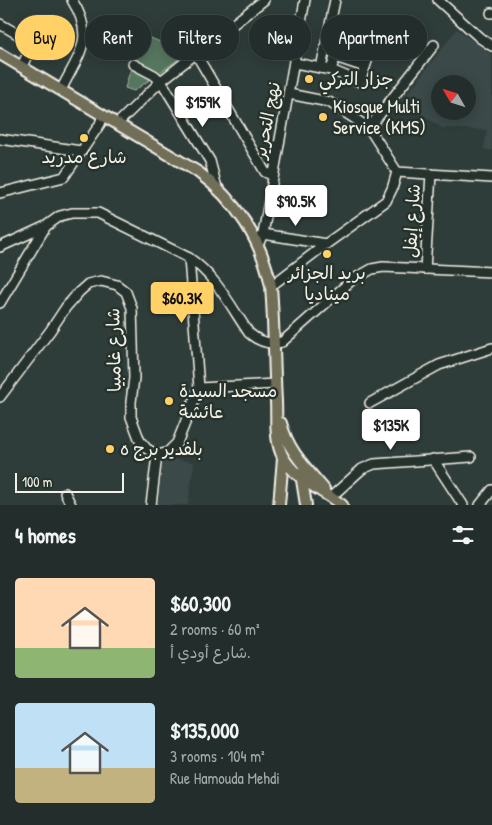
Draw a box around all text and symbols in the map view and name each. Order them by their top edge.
chip: Buy [15,15,75,60]
chip: Rent [85,15,151,60]
chip: Filters [161,15,239,60]
chip: New [249,15,311,60]
chip: Apartment [321,15,427,60]
place label: جزار التركي [319,66,394,95]
marker: جزار التركي [303,73,315,85]
north arrow [431,75,476,120]
map controls [431,75,476,120]
street label: نهج التحرير [246,79,286,162]
pin: $159K [168,86,238,128]
text: $159K [186,91,220,113]
place label: Kiosque Multi Service (KMS) [333,94,426,140]
marker: Kiosque Multi Service (KMS) [317,111,329,123]
marker: شارع مدريد [78,132,90,144]
place label: شارع مدريد [41,144,127,169]
street label: شارع إيفل [397,183,426,259]
pin: $90.5K [255,184,337,227]
text: $90.5K [276,190,316,212]
marker: بريد الجزائر ميناديا [321,248,333,260]
place label: بريد الجزائر ميناديا [286,260,366,306]
pin: $60.3K [141,282,223,324]
text: $60.3K [162,287,202,309]
street label: شارع غامبيا [100,308,127,392]
place label: مسجد السيدة عائشة [179,378,277,424]
marker: مسجد السيدة عائشة [163,395,175,407]
pin: $135K [356,408,426,451]
text: $135K [373,414,409,436]
place label: بلفدير برج ه [120,436,203,461]
marker: بلفدير برج ه [104,443,116,455]
scale bar [15,470,124,493]
text: 100 m [22,472,52,491]
text: 4 homes [15,521,76,550]
icon: filters [449,521,477,549]
text: $60,300 [170,589,231,618]
icon: home [55,598,115,658]
text: 2 rooms · 60 m² [170,618,260,640]
text: شارع أودي أ. [170,641,251,663]
text: $135,000 [170,716,239,745]
icon: home [55,723,115,783]
text: 3 rooms · 104 m² [170,745,265,767]
text: Rue Hamouda Mehdi [170,767,280,789]

